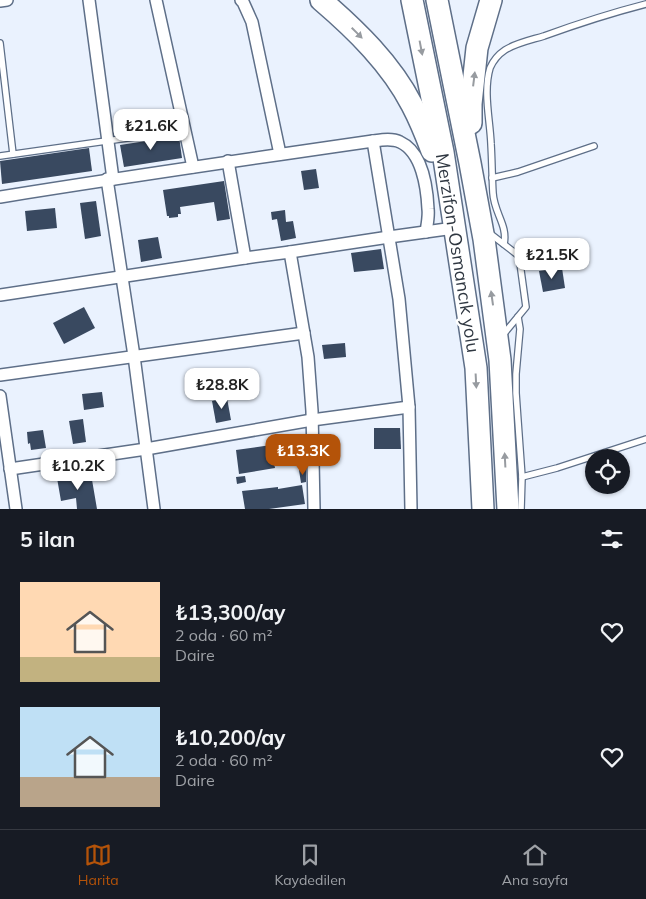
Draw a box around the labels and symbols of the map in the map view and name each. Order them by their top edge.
one-way arrow [351,27,363,39]
one-way arrow [418,40,426,56]
one-way arrow [470,71,478,87]
pin: ₺21.6K [110,108,192,151]
street label: Merzifon-Osmancık yolu [431,152,485,354]
pin: ₺21.5K [511,238,593,280]
one-way arrow [488,290,496,306]
pin: ₺28.8K [181,368,263,410]
one-way arrow [473,373,481,389]
pin: ₺13.3K [262,434,344,476]
pin: ₺10.2K [37,448,119,491]
one-way arrow [501,452,509,468]

